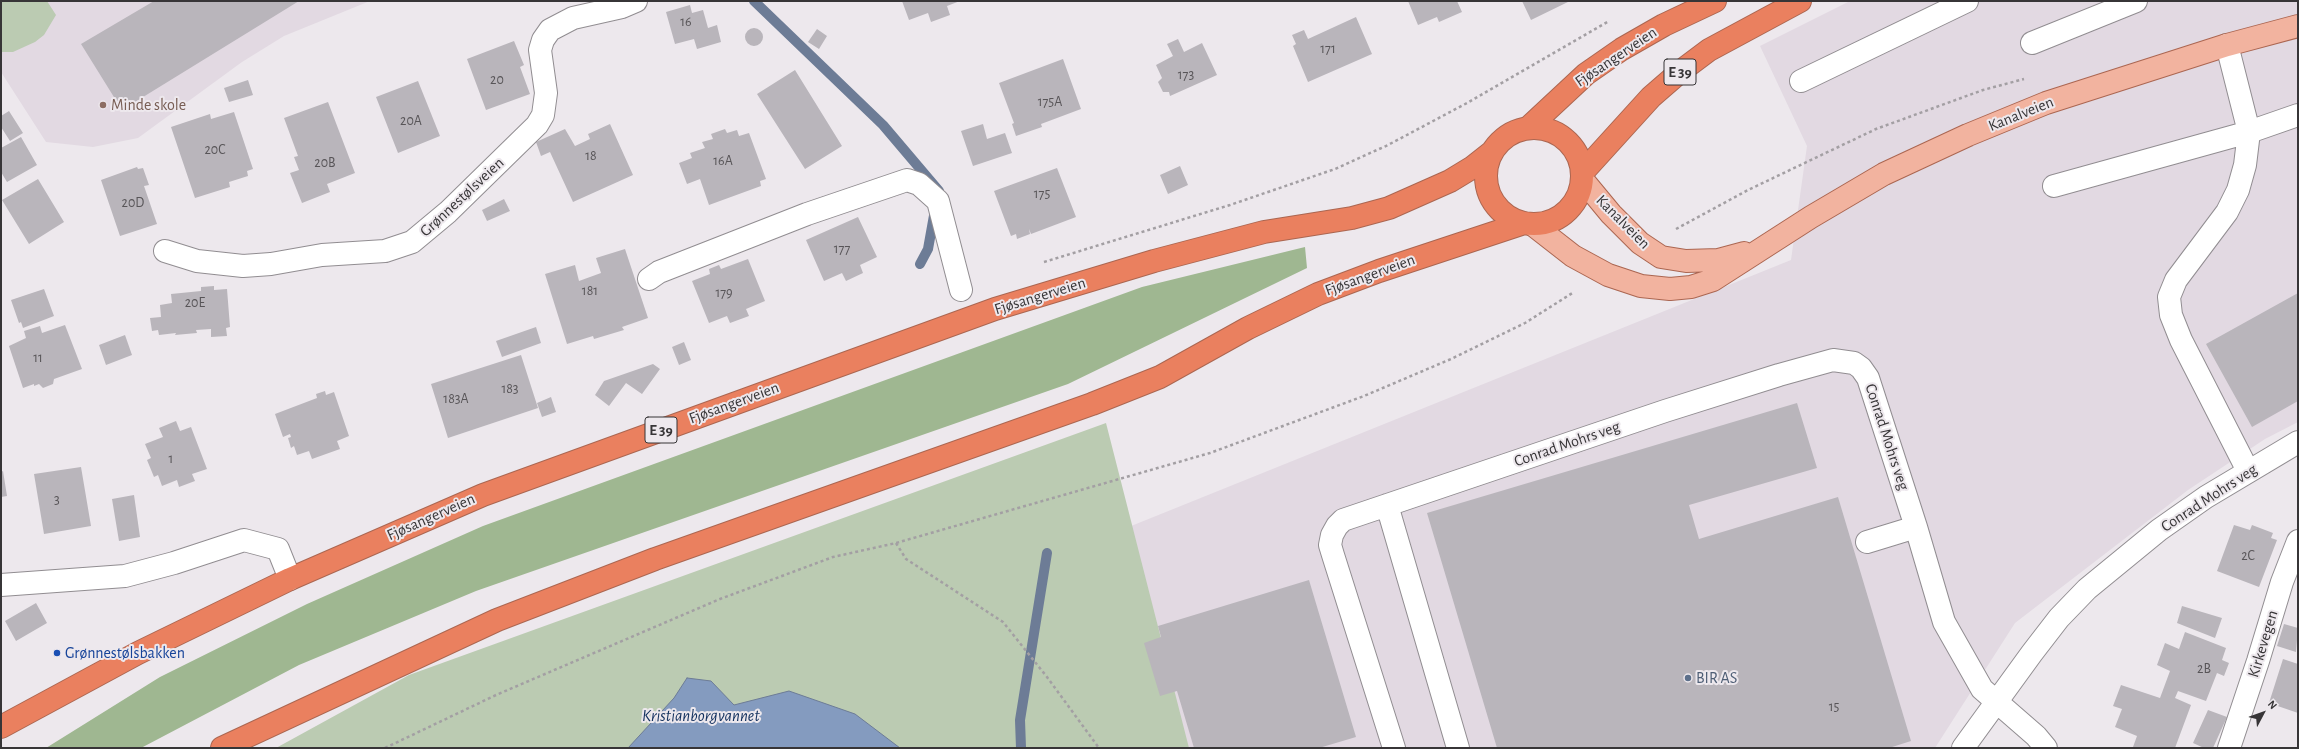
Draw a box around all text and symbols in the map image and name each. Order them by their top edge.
house number: 16 [680,14,692,30]
street label: Fjøsangerveien [1572,23,1660,91]
house number: 171 [1320,41,1336,57]
road number: E 39 [1664,59,1696,85]
house number: 173 [1178,67,1194,83]
house number: 20 [490,72,504,88]
street label: Kanalveien [1985,92,2057,136]
house number: 175A [1038,94,1062,110]
place label: Minde skole [111,95,186,115]
marker: Minde skole [98,100,108,110]
house number: 20A [400,113,422,129]
house number: 20C [204,142,226,158]
house number: 18 [585,148,597,164]
street label: Grønnestølsveien [416,153,508,241]
house number: 16A [713,153,733,169]
house number: 20B [314,155,336,171]
house number: 175 [1034,186,1050,202]
street label: Kanalveien [1592,191,1654,253]
house number: 20D [122,195,144,211]
house number: 177 [834,241,850,257]
street label: Fjøsangerveien [1322,250,1418,300]
street label: Fjøsangerveien [992,273,1088,319]
house number: 181 [582,283,598,299]
house number: 179 [715,285,733,301]
house number: 20E [185,295,205,311]
house number: 11 [33,350,43,366]
street label: Fjøsangerveien [686,378,782,428]
house number: 183 [501,381,519,397]
street label: Conrad Mohrs veg [1861,381,1913,493]
house number: 183A [443,391,469,407]
road number: E 39 [645,417,677,443]
street label: Conrad Mohrs veg [1512,417,1622,471]
house number: 1 [169,451,173,467]
street label: Conrad Mohrs veg [2157,460,2261,536]
street label: Fjøsangerveien [384,489,478,545]
house number: 3 [54,492,60,508]
house number: 2C [2241,548,2255,564]
street label: Kirkevegen [2244,608,2282,680]
place label: Grønnestølsbakken [65,643,185,663]
marker: Grønnestølsbakken [52,648,62,658]
house number: 2B [2197,661,2211,677]
place label: BIR AS [1696,668,1737,688]
marker: BIR AS [1683,673,1693,683]
north arrow [2243,693,2283,733]
text: N [2266,698,2279,711]
house number: 15 [1829,699,1839,715]
water label: Kristianborgvannet [642,706,760,726]

